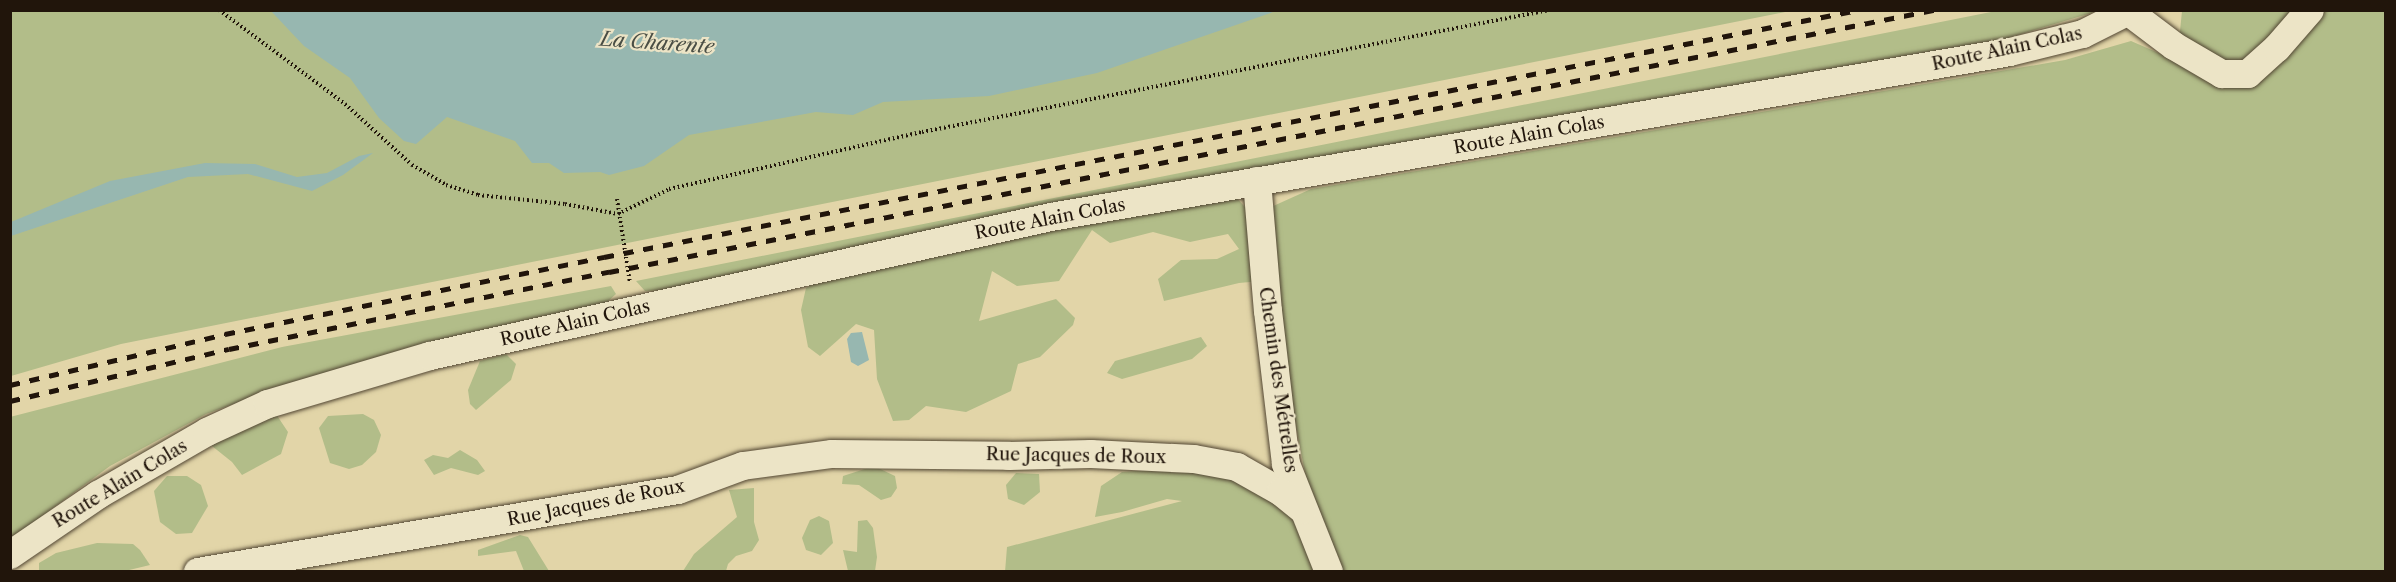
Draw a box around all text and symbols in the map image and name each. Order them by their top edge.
street label: Route Alain Colas [1930,22,2084,76]
water label: La Charente [599,27,715,59]
street label: Route Alain Colas [1451,111,1607,159]
street label: Route Alain Colas [973,194,1127,244]
street label: Chemin des Métrelles [1254,286,1302,474]
street label: Route Alain Colas [498,295,652,351]
street label: Route Alain Colas [49,435,191,533]
street label: Rue Jacques de Roux [986,444,1166,468]
street label: Rue Jacques de Roux [505,475,687,531]

